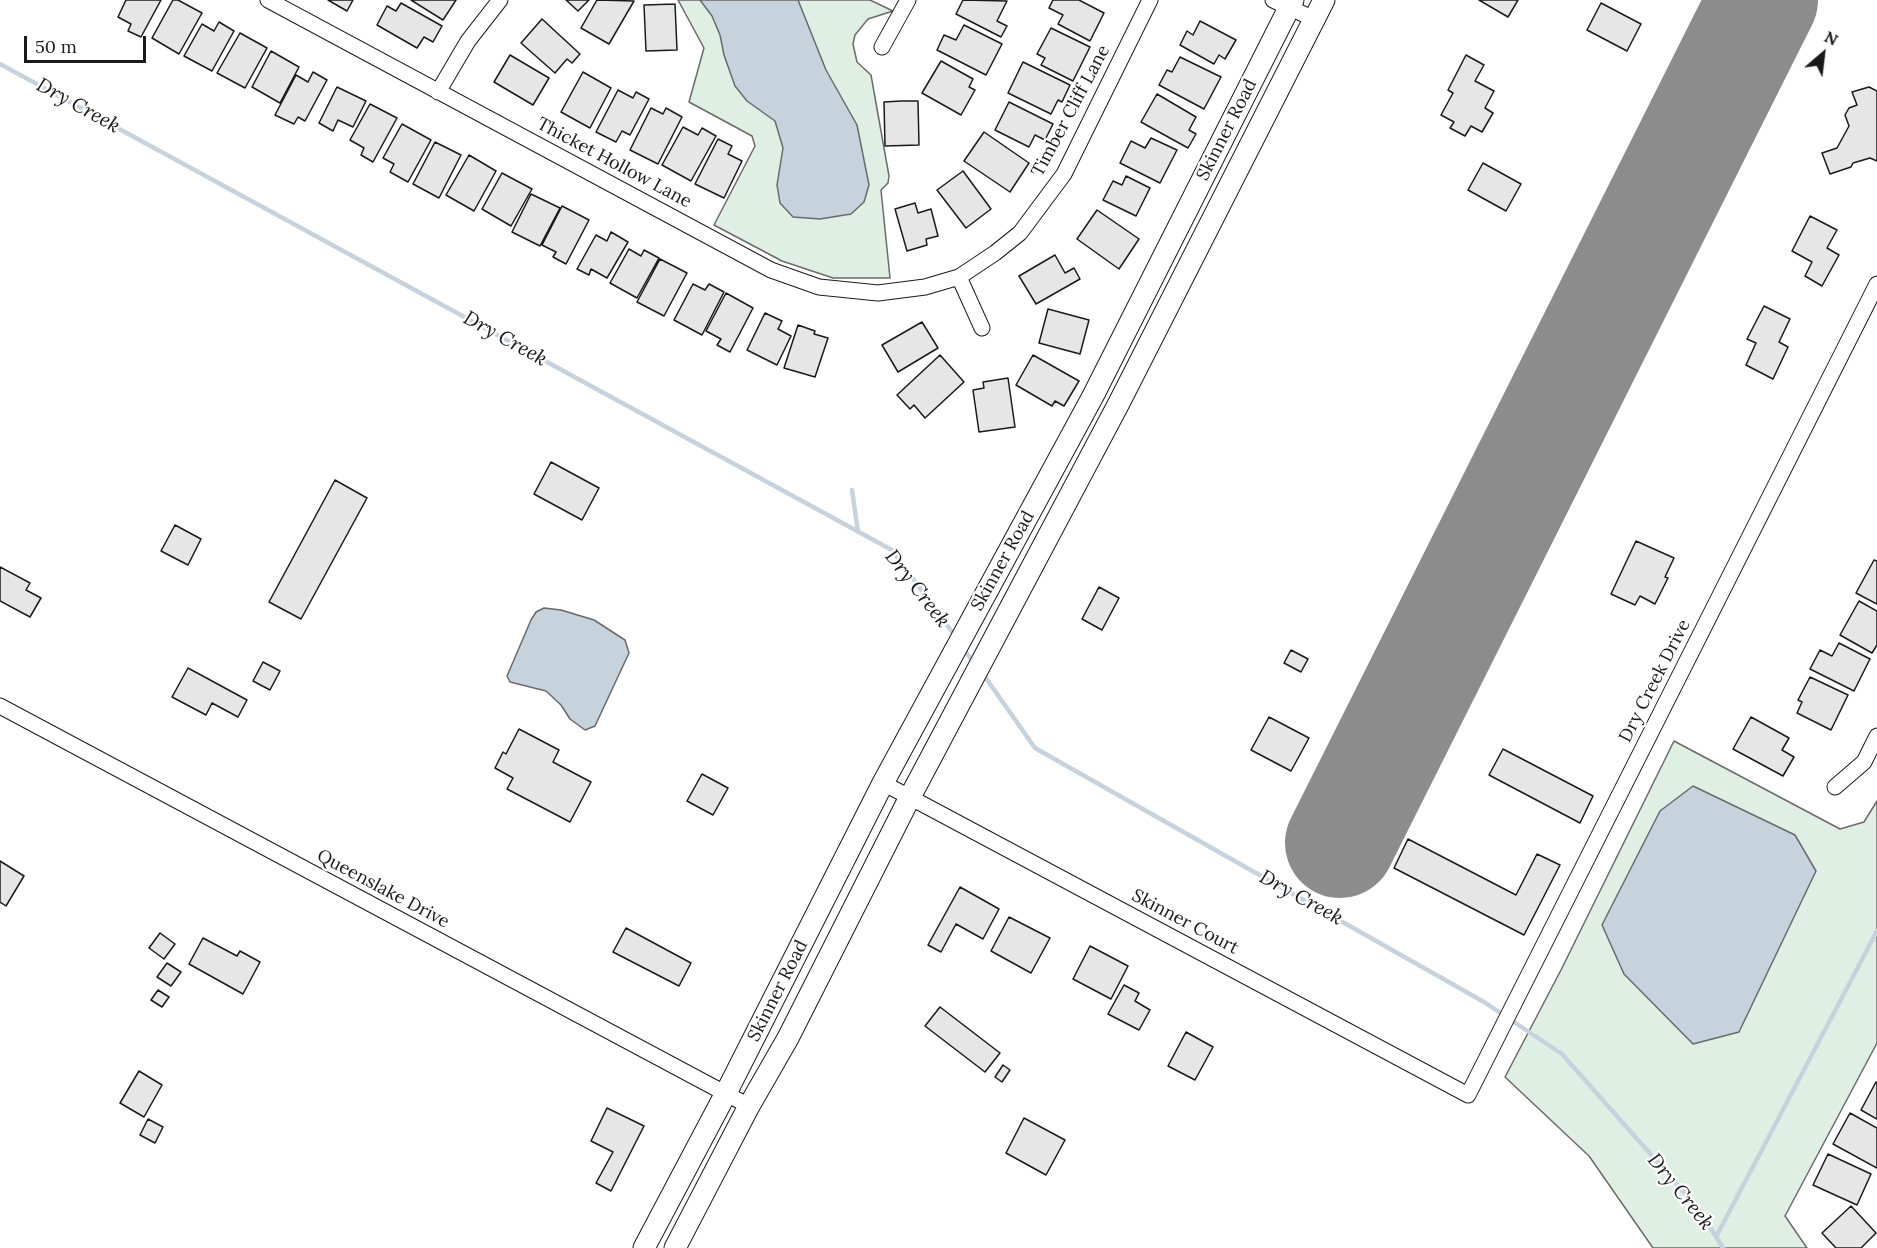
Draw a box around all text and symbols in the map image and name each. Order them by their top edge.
scale bar [27,24,148,62]
north arrow [1793,24,1853,84]
text: N [1821,26,1842,50]
text: 50 m [35,35,77,58]
street label: Timber Cliff Lane [1027,42,1115,180]
water label: Dry Creek [32,73,124,139]
street label: Skinner Road [1192,76,1262,184]
street label: Thicket Hollow Lane [533,113,695,213]
water label: Dry Creek [459,306,551,372]
street label: Skinner Road [967,507,1039,615]
water label: Dry Creek [879,545,955,633]
street label: Dry Creek Drive [1615,616,1695,746]
street label: Queenslake Drive [313,845,453,933]
water label: Dry Creek [1255,865,1347,931]
street label: Skinner Court [1128,885,1242,959]
street label: Skinner Road [743,937,813,1045]
water label: Dry Creek [1642,1149,1718,1235]

